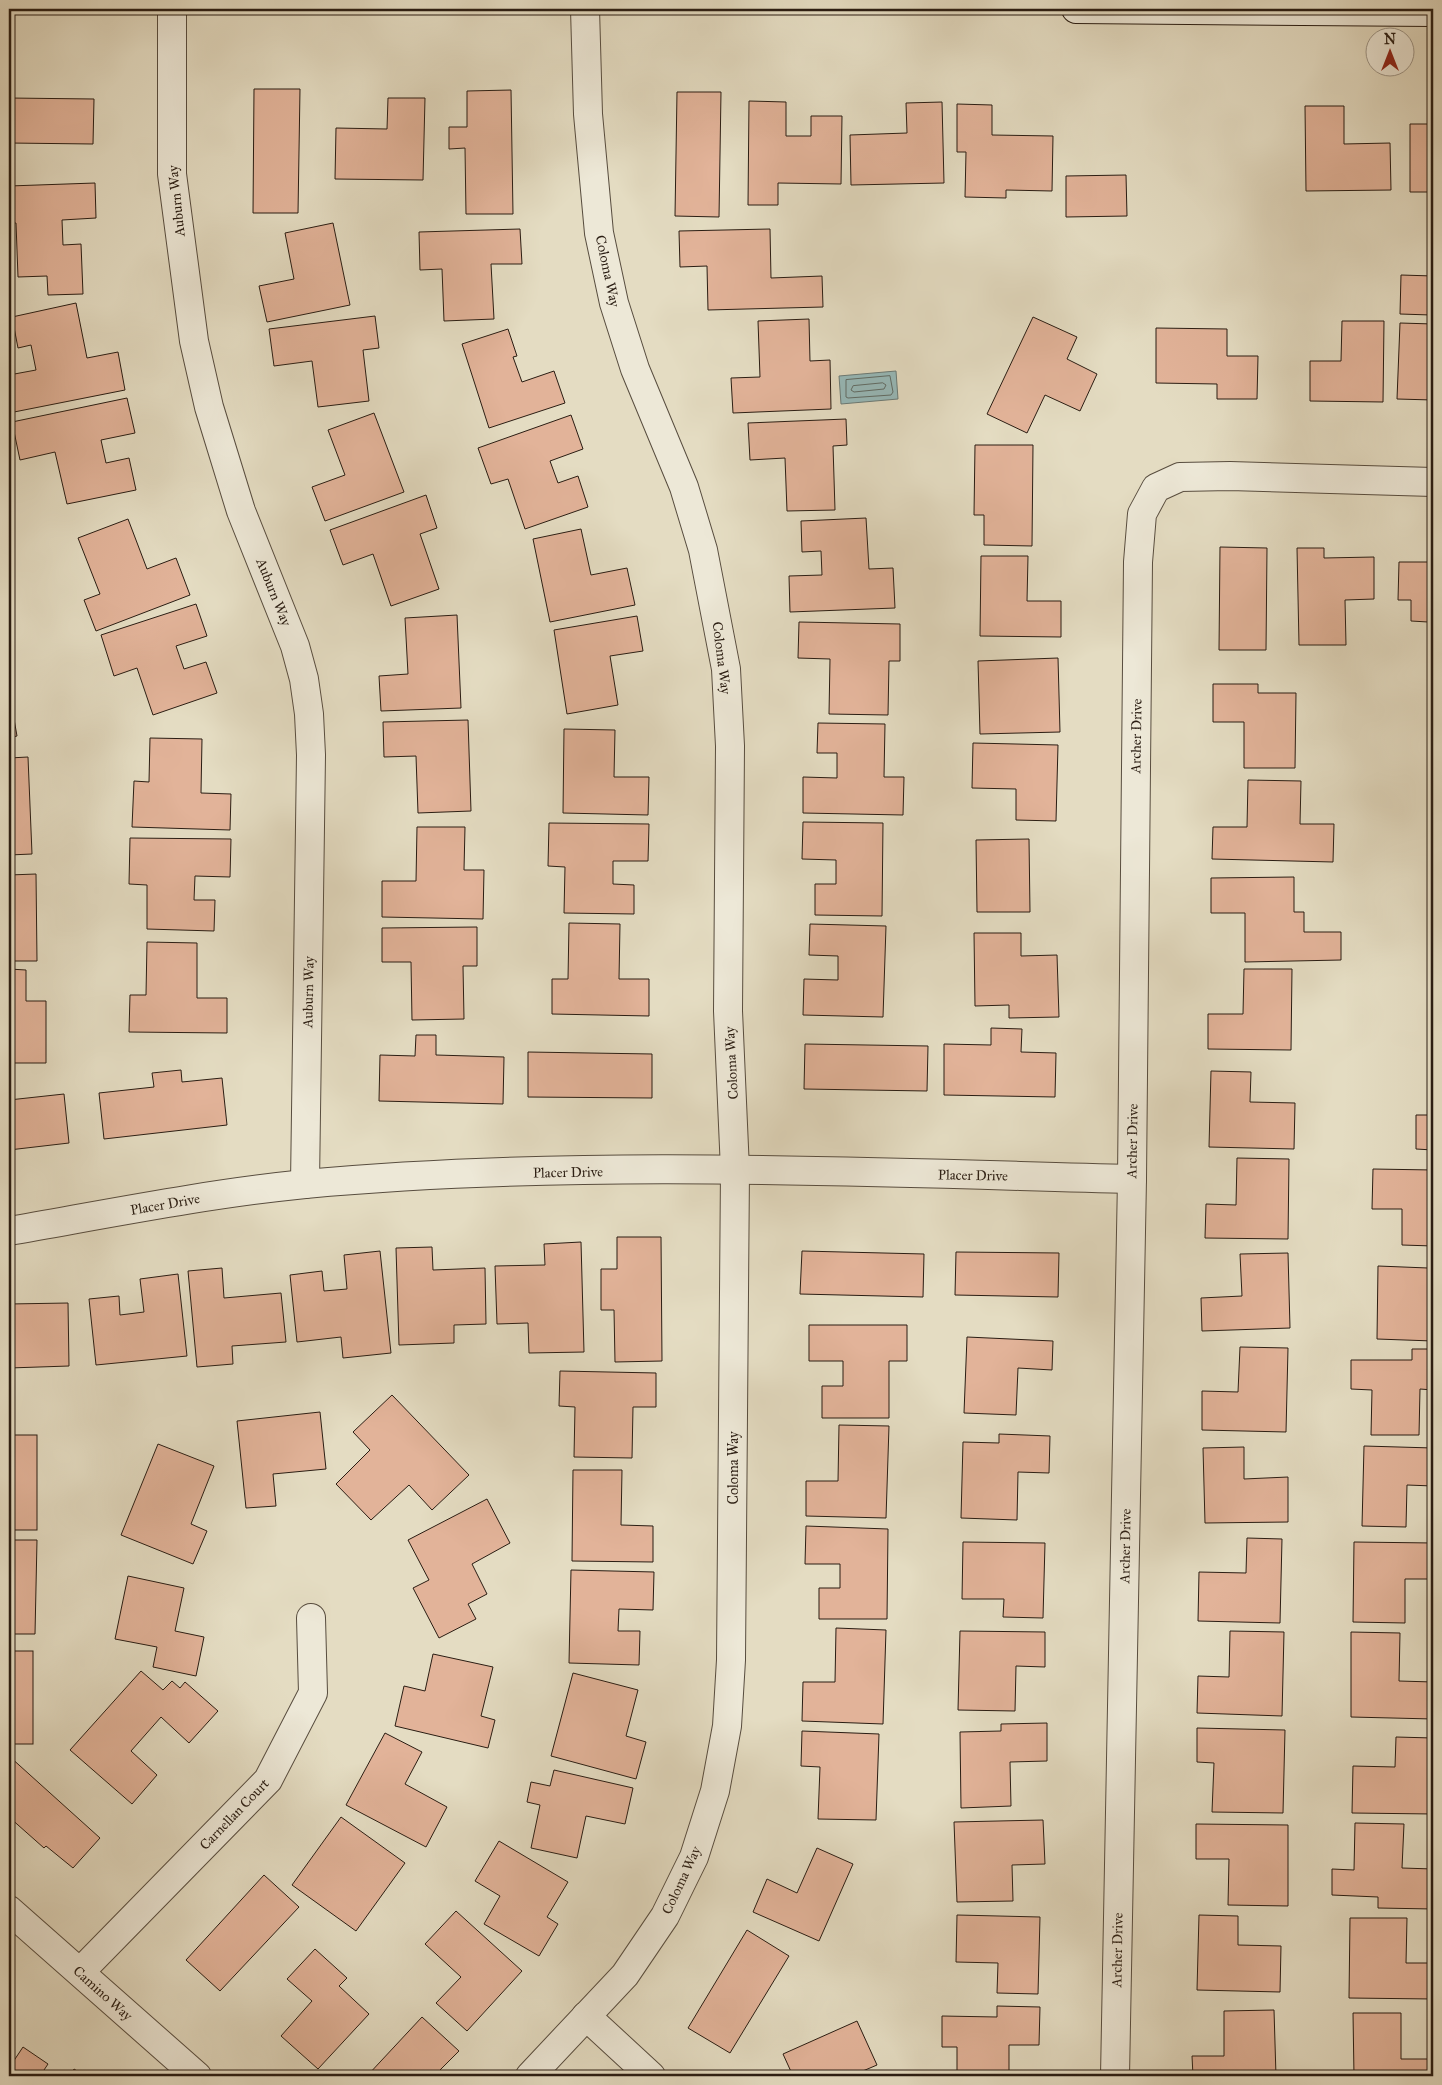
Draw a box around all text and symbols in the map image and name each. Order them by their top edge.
north arrow [1364,28,1414,78]
text: N [1384,31,1396,48]
street label: Auburn Way [164,164,189,238]
street label: Coloma Way [592,234,624,309]
street label: Auburn Way [252,555,295,629]
street label: Coloma Way [709,621,734,696]
street label: Archer Drive [1127,698,1146,775]
street label: Auburn Way [299,956,318,1029]
street label: Coloma Way [721,1026,742,1100]
street label: Archer Drive [1123,1103,1142,1180]
street label: Placer Drive [533,1163,603,1182]
street label: Placer Drive [938,1166,1008,1185]
street label: Placer Drive [129,1190,201,1219]
street label: Coloma Way [725,1431,742,1505]
street label: Archer Drive [1116,1508,1135,1585]
street label: Carnellan Court [196,1775,273,1854]
street label: Coloma Way [658,1843,705,1917]
street label: Archer Drive [1108,1912,1127,1989]
street label: Camino Way [70,1962,136,2025]

